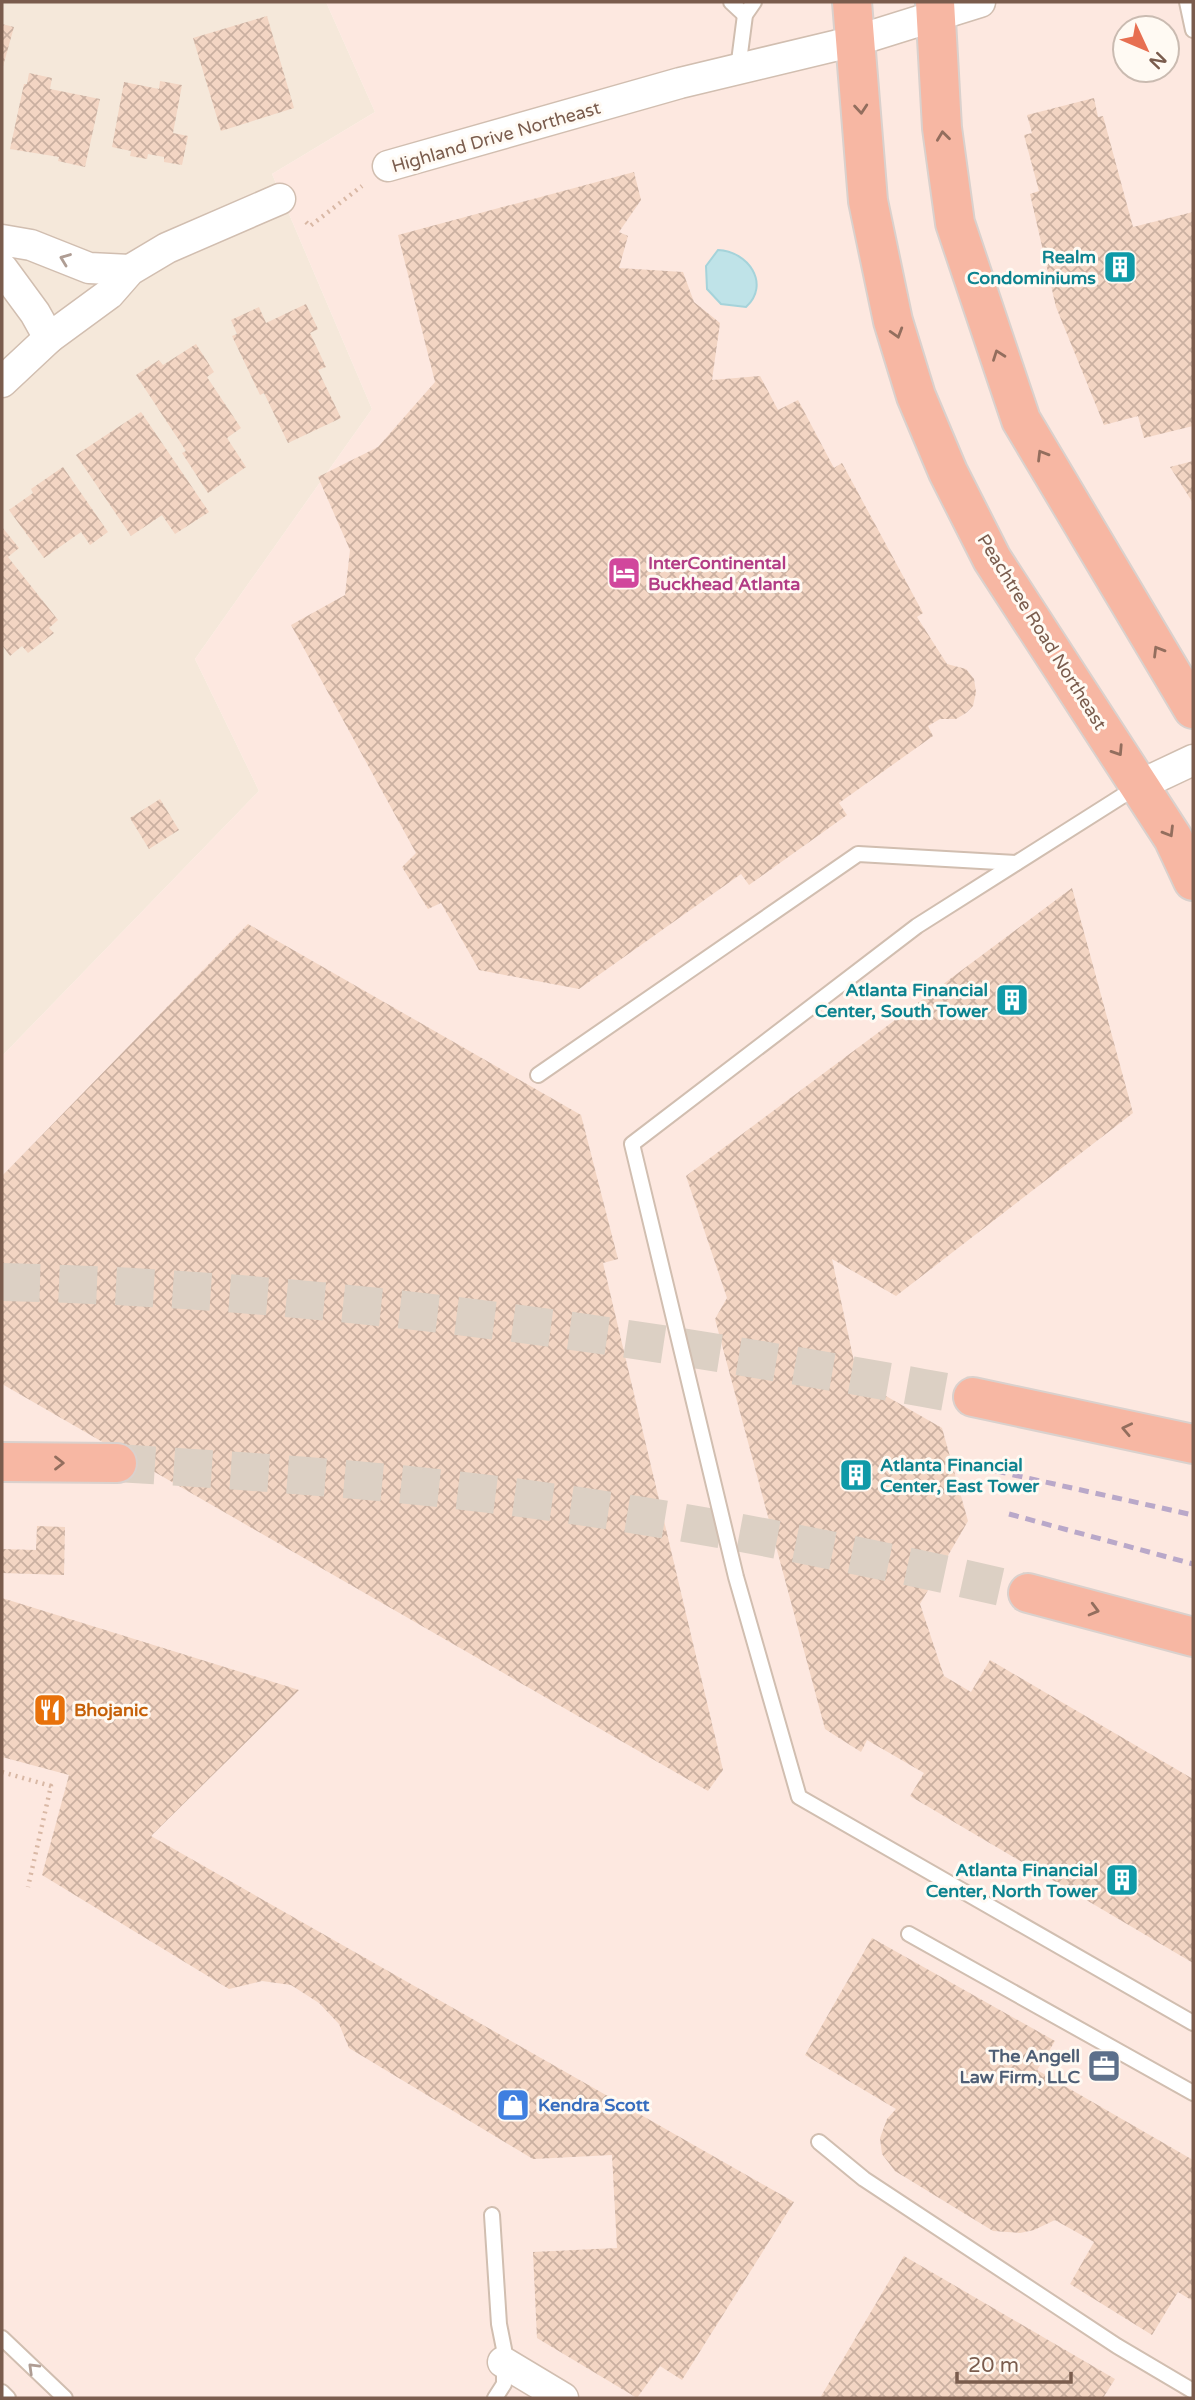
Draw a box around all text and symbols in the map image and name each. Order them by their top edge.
north arrow [1111,14,1181,84]
text: N [1144,47,1171,73]
street label: Highland Drive Northeast [389,97,603,177]
one-way arrow [853,103,868,115]
one-way arrow [935,130,950,142]
place label: Realm Condominiums [967,246,1096,289]
building icon: Realm Condominiums [1101,248,1139,286]
one-way arrow [60,253,72,267]
one-way arrow [888,327,903,339]
one-way arrow [993,350,1007,362]
one-way arrow [1038,450,1051,463]
street label: Peachtree Road Northeast [973,530,1111,734]
place label: InterContinental Buckhead Atlanta [648,552,800,595]
hotel icon: InterContinental Buckhead Atlanta [605,554,643,592]
one-way arrow [1154,645,1167,658]
one-way arrow [1110,744,1123,757]
one-way arrow [1160,824,1173,837]
place label: Atlanta Financial Center, South Tower [815,979,989,1022]
building icon: Atlanta Financial Center, South Tower [993,981,1031,1019]
one-way arrow [1121,1422,1133,1437]
place label: Atlanta Financial Center, East Tower [880,1454,1040,1497]
one-way arrow [55,1455,65,1471]
building icon: Atlanta Financial Center, East Tower [837,1456,875,1494]
one-way arrow [1088,1602,1100,1617]
restaurant icon: Bhojanic [31,1691,69,1729]
place label: Bhojanic [74,1699,148,1721]
place label: Atlanta Financial Center, North Tower [926,1859,1099,1902]
building icon: Atlanta Financial Center, North Tower [1103,1861,1141,1899]
place label: The Angell Law Firm, LLC [959,2045,1080,2088]
office icon: The Angell Law Firm, LLC [1085,2047,1123,2085]
shop icon: Kendra Scott [494,2086,532,2124]
place label: Kendra Scott [538,2094,650,2116]
scale bar [957,2340,1071,2384]
text: 20 m [968,2353,1019,2378]
one-way arrow [28,2364,41,2377]

